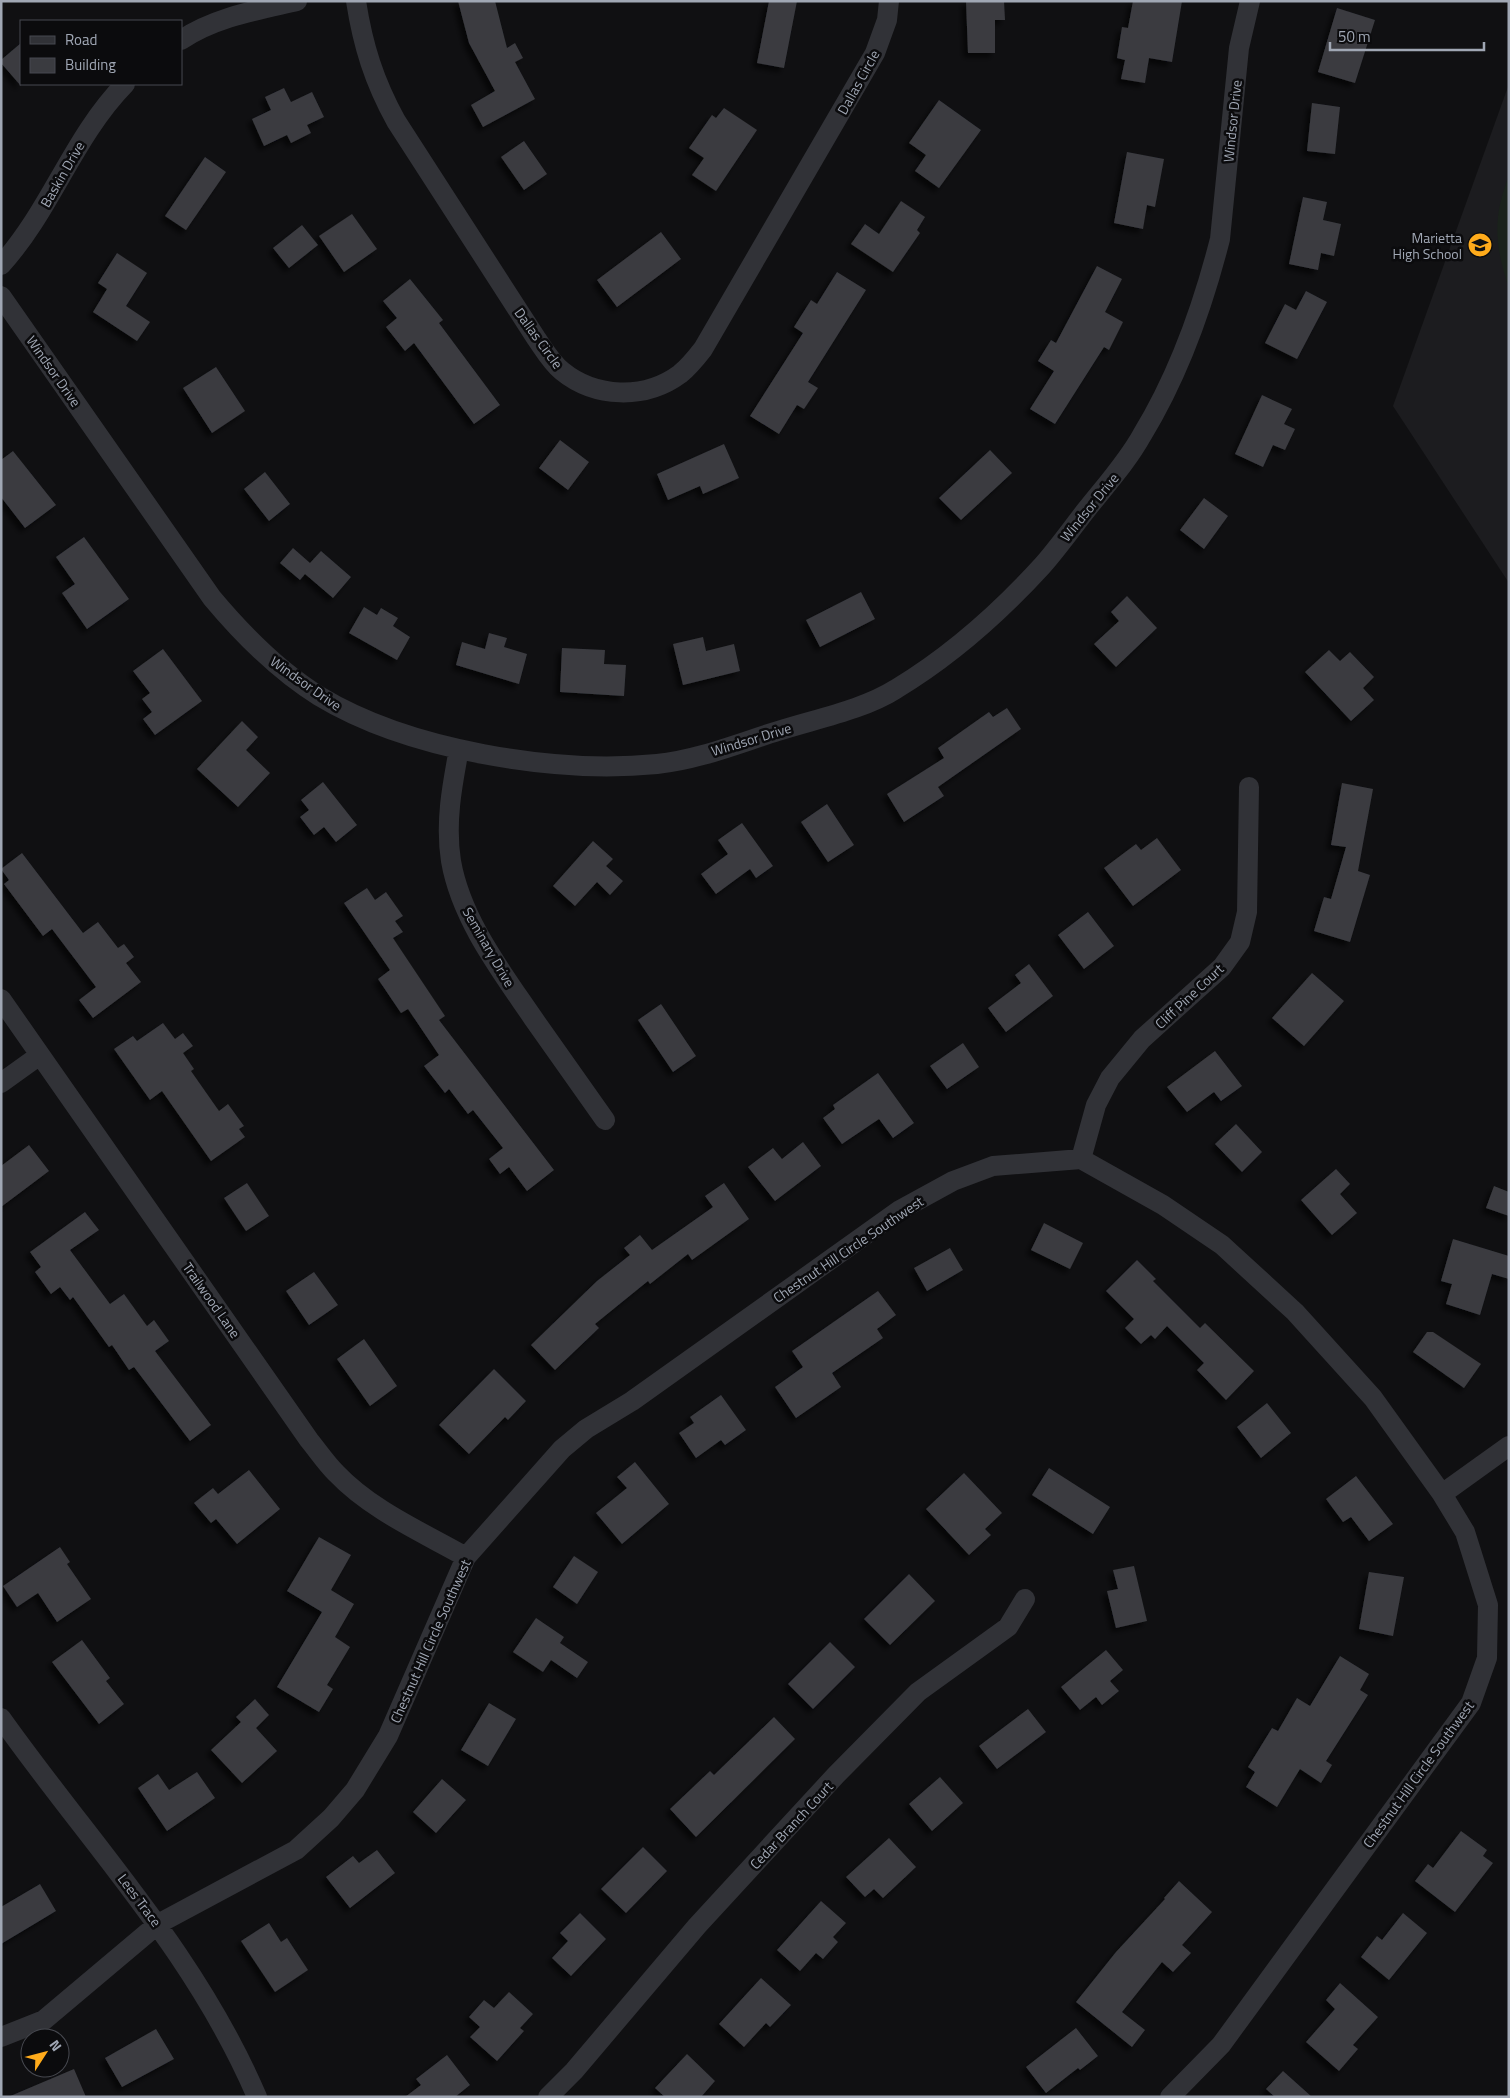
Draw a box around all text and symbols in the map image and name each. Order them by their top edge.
legend [20,20,182,85]
scale bar [1330,20,1484,52]
text: 50 m [1338,25,1371,48]
text: Road [65,28,97,51]
street label: Dallas Circle [832,46,884,118]
text: Building [65,53,116,76]
street label: Windsor Drive [1217,79,1247,163]
street label: Baskin Drive [35,137,89,211]
place label: Marietta High School [1392,227,1462,264]
school or university icon: Marietta High School [1467,232,1493,258]
street label: Dallas Circle [510,303,568,373]
street label: Windsor Drive [22,331,86,411]
street label: Windsor Drive [1055,468,1123,546]
street label: Windsor Drive [266,651,346,715]
street label: Windsor Drive [708,717,794,761]
street label: Seminary Drive [458,903,520,991]
street label: Cliff Pine Court [1150,958,1228,1033]
street label: Chestnut Hill Circle Southwest [769,1191,927,1307]
street label: Trailwood Lane [178,1258,246,1342]
street label: Chestnut Hill Circle Southwest [384,1556,476,1726]
street label: Chestnut Hill Circle Southwest [1357,1696,1479,1852]
street label: Cedar Branch Court [745,1776,837,1874]
street label: Lees Trace [113,1869,167,1931]
north arrow [20,2028,70,2078]
text: N [45,2035,67,2055]

